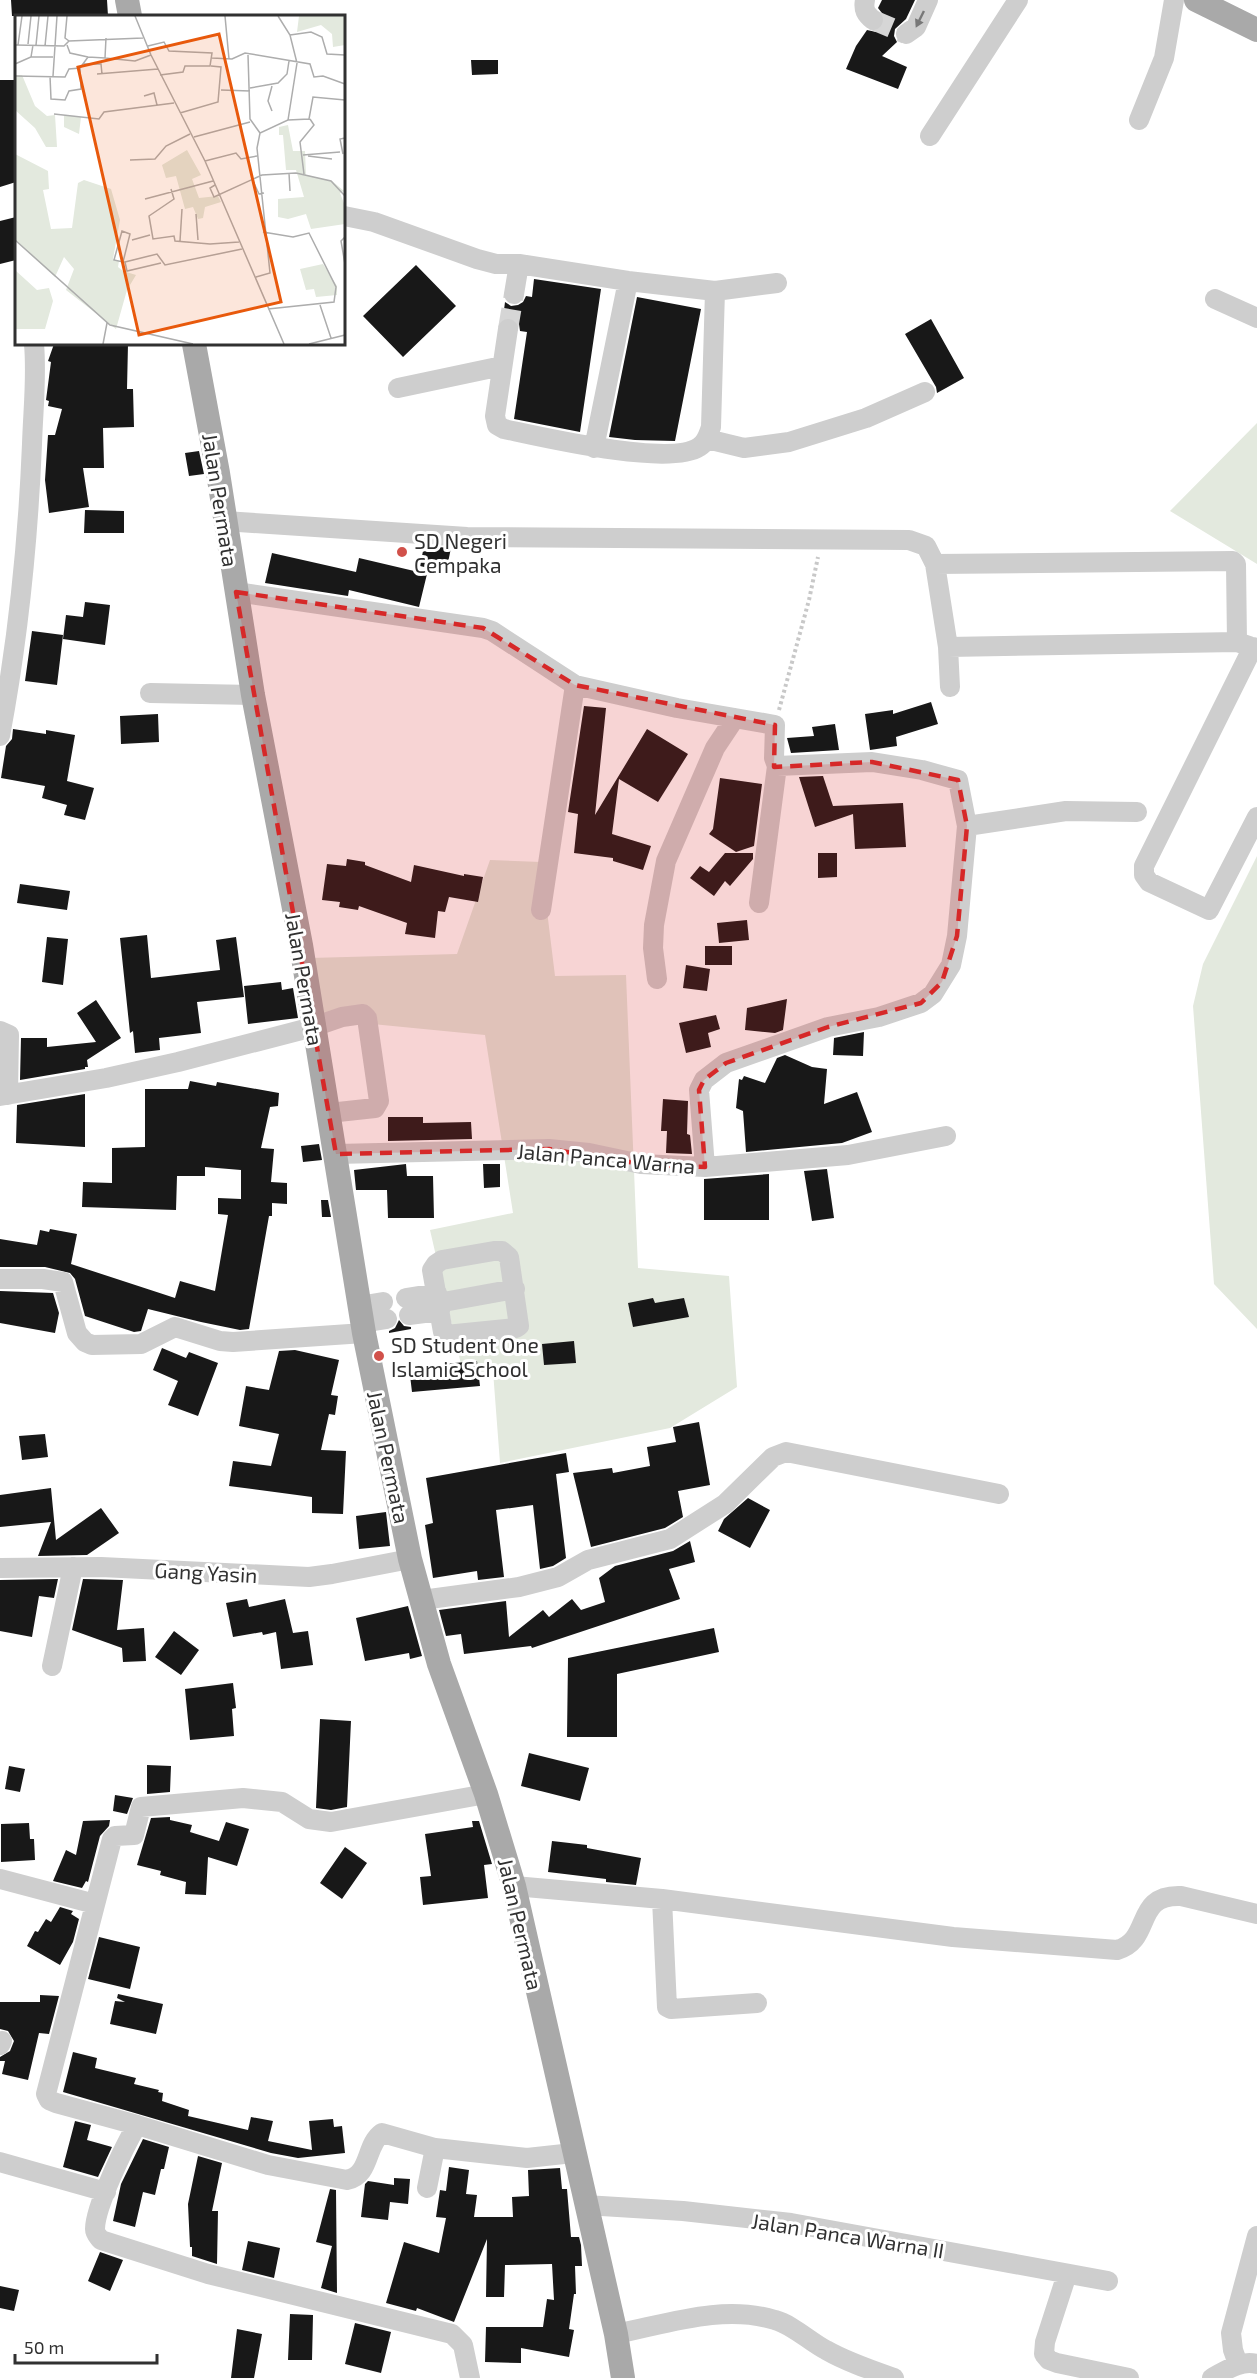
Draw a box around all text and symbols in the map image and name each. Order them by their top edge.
one-way arrow [915,10,925,28]
inset map [15,15,345,345]
street label: Jalan Permata [198,431,244,569]
place label: SD Negeri Cempaka [414,528,507,577]
marker: SD Negeri Cempaka [395,545,409,559]
street label: Jalan Permata [281,910,329,1048]
street label: Jalan Panca Warna [516,1138,696,1178]
place label: SD Student One Islamic School [391,1332,539,1381]
marker: SD Student One Islamic School [372,1349,386,1363]
street label: Jalan Permata [363,1388,415,1526]
street label: Gang Yasin [154,1557,258,1587]
street label: Jalan Permata [494,1856,548,1992]
street label: Jalan Panca Warna II [750,2207,946,2263]
scale bar [15,2327,158,2365]
text: 50 m [24,2336,64,2358]

